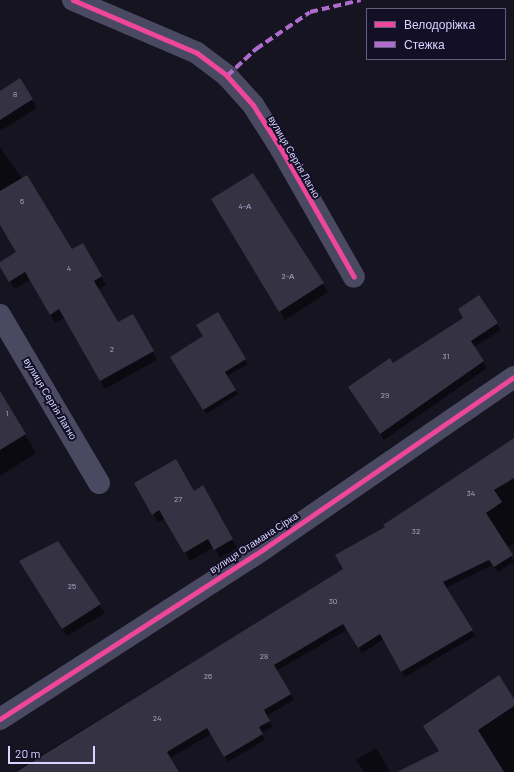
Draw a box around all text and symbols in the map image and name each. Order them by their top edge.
legend [366,8,506,60]
text: Велодоріжка [404,17,475,31]
text: Стежка [404,37,445,51]
house number: 8 [13,90,17,100]
street label: вулиця Сергія Лагно [266,114,322,200]
house number: 6 [20,197,24,207]
house number: 4-А [239,202,251,212]
house number: 4 [67,264,71,274]
house number: 2-А [282,272,294,282]
house number: 2 [110,345,114,355]
house number: 31 [443,352,449,362]
street label: вулиця Сергія Лагно [21,356,79,442]
house number: 29 [381,391,389,401]
house number: 1 [6,409,8,419]
house number: 34 [467,489,475,499]
house number: 27 [174,495,182,505]
street label: вулиця Отамана Сірка [208,510,300,576]
house number: 32 [412,527,420,537]
house number: 25 [68,582,76,592]
house number: 30 [329,597,337,607]
house number: 28 [260,652,268,662]
house number: 26 [204,672,212,682]
house number: 24 [153,714,161,724]
scale bar [10,738,97,764]
text: 20 m [15,746,41,760]

